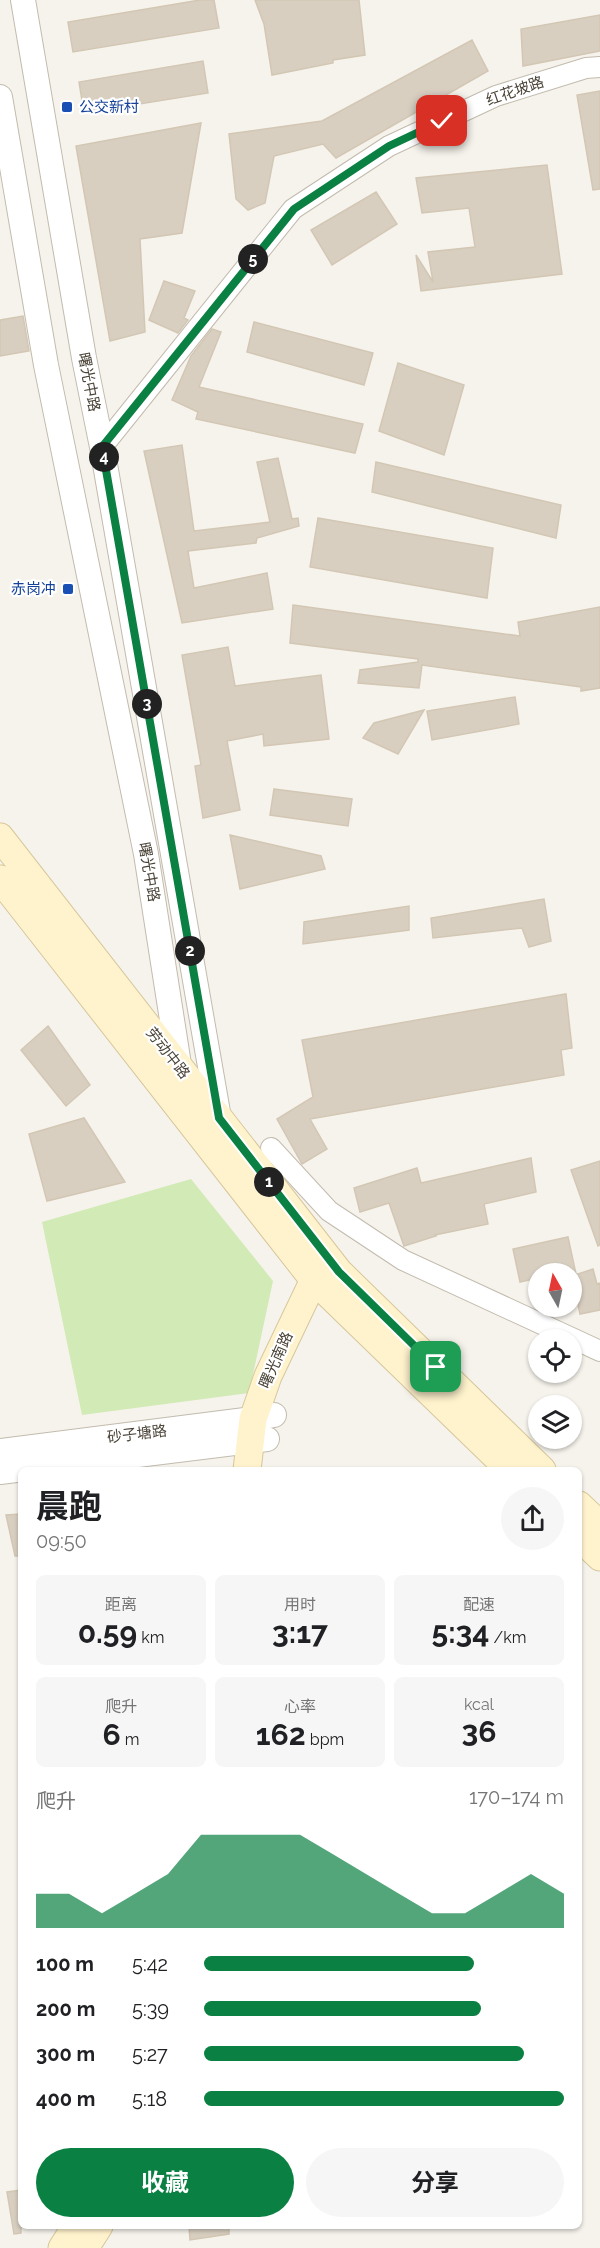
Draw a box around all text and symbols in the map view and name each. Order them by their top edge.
street label: 红花坡路 [484,73,546,109]
pin [416,95,467,146]
place label: 公交新村 [79,98,139,116]
marker: 公交新村 [60,100,74,114]
icon: check [425,104,458,137]
pin: 5 [238,244,268,274]
text: 5 [249,249,257,268]
street label: 曙光中路 [74,351,104,413]
pin: 4 [89,442,119,472]
text: 4 [99,447,109,466]
place label: 赤岗冲 [11,580,56,598]
marker: 赤岗冲 [61,582,75,596]
pin: 3 [132,689,162,719]
text: 3 [143,694,151,713]
street label: 曙光中路 [135,841,163,903]
pin: 2 [175,936,205,966]
text: 2 [185,941,195,960]
street label: 劳动中路 [142,1024,194,1082]
pin: 1 [254,1167,284,1197]
text: 1 [265,1172,273,1191]
north arrow [528,1263,582,1317]
map controls [528,1263,582,1449]
street label: 曙光南路 [256,1329,296,1391]
button: locate [528,1329,582,1383]
pin [410,1341,461,1392]
icon: arrive [419,1350,452,1383]
button: layers [528,1395,582,1449]
street label: 砂子塘路 [106,1421,168,1447]
text: 晨跑 [36,1487,102,1526]
button: share [501,1487,564,1550]
text: 09:50 [36,1529,87,1553]
text: 距离 [105,1595,137,1614]
text: 用时 [284,1595,316,1614]
text: 配速 [463,1595,495,1614]
text: 0.59 [78,1615,137,1650]
text: 3:17 [272,1615,328,1650]
text: 5:34 [432,1615,489,1650]
text: km [137,1628,164,1647]
text: /km [489,1628,526,1647]
text: kcal [464,1695,494,1714]
text: 爬升 [105,1697,137,1716]
text: 心率 [284,1697,316,1716]
text: 36 [462,1714,496,1749]
text: 6 [102,1717,121,1752]
text: 162 [256,1717,306,1752]
text: m [121,1730,140,1749]
text: bpm [306,1730,344,1749]
text: 170–174 m [469,1785,564,1809]
text: 爬升 [36,1789,76,1813]
text: 100 m [36,1952,94,1976]
text: 5:42 [132,1952,168,1976]
text: 200 m [36,1997,95,2021]
text: 5:39 [132,1997,169,2021]
text: 300 m [36,2042,95,2066]
text: 5:27 [132,2042,168,2066]
text: 400 m [36,2087,95,2111]
text: 5:18 [132,2087,167,2111]
button: 收藏 [36,2148,294,2217]
button: 分享 [306,2148,564,2217]

